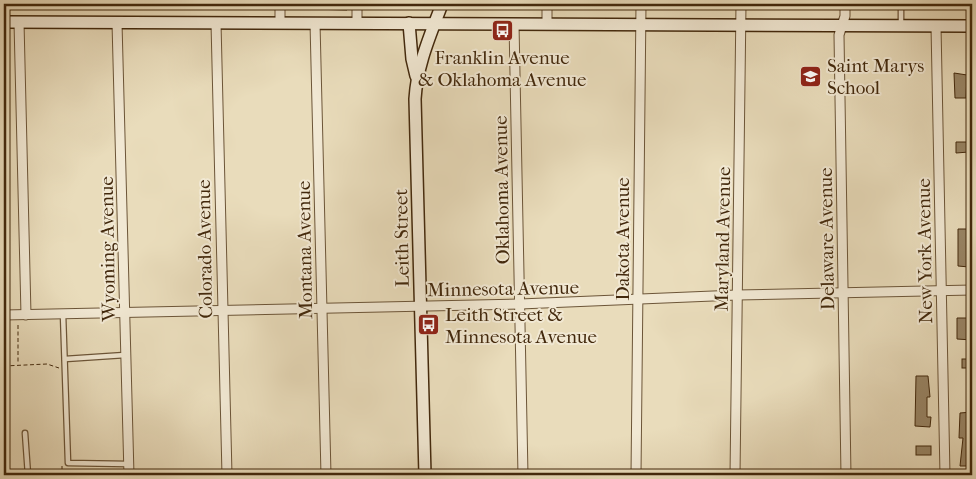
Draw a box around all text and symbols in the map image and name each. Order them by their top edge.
bus stop icon: Franklin Avenue & Oklahoma Avenue [490,19,514,43]
place label: Franklin Avenue & Oklahoma Avenue [418,47,586,91]
place label: Saint Marys School [827,55,924,99]
school or university icon: Saint Marys School [799,64,823,88]
street label: Oklahoma Avenue [490,115,514,265]
street label: Maryland Avenue [711,166,735,312]
street label: Delaware Avenue [815,167,839,311]
street label: Wyoming Avenue [96,176,120,323]
street label: Dakota Avenue [612,177,634,301]
street label: New York Avenue [913,178,937,324]
street label: Colorado Avenue [193,179,217,319]
street label: Montana Avenue [293,181,317,319]
street label: Leith Street [390,189,414,287]
street label: Minnesota Avenue [427,277,579,301]
place label: Leith Street & Minnesota Avenue [445,304,597,348]
bus stop icon: Leith Street & Minnesota Avenue [417,313,441,337]

